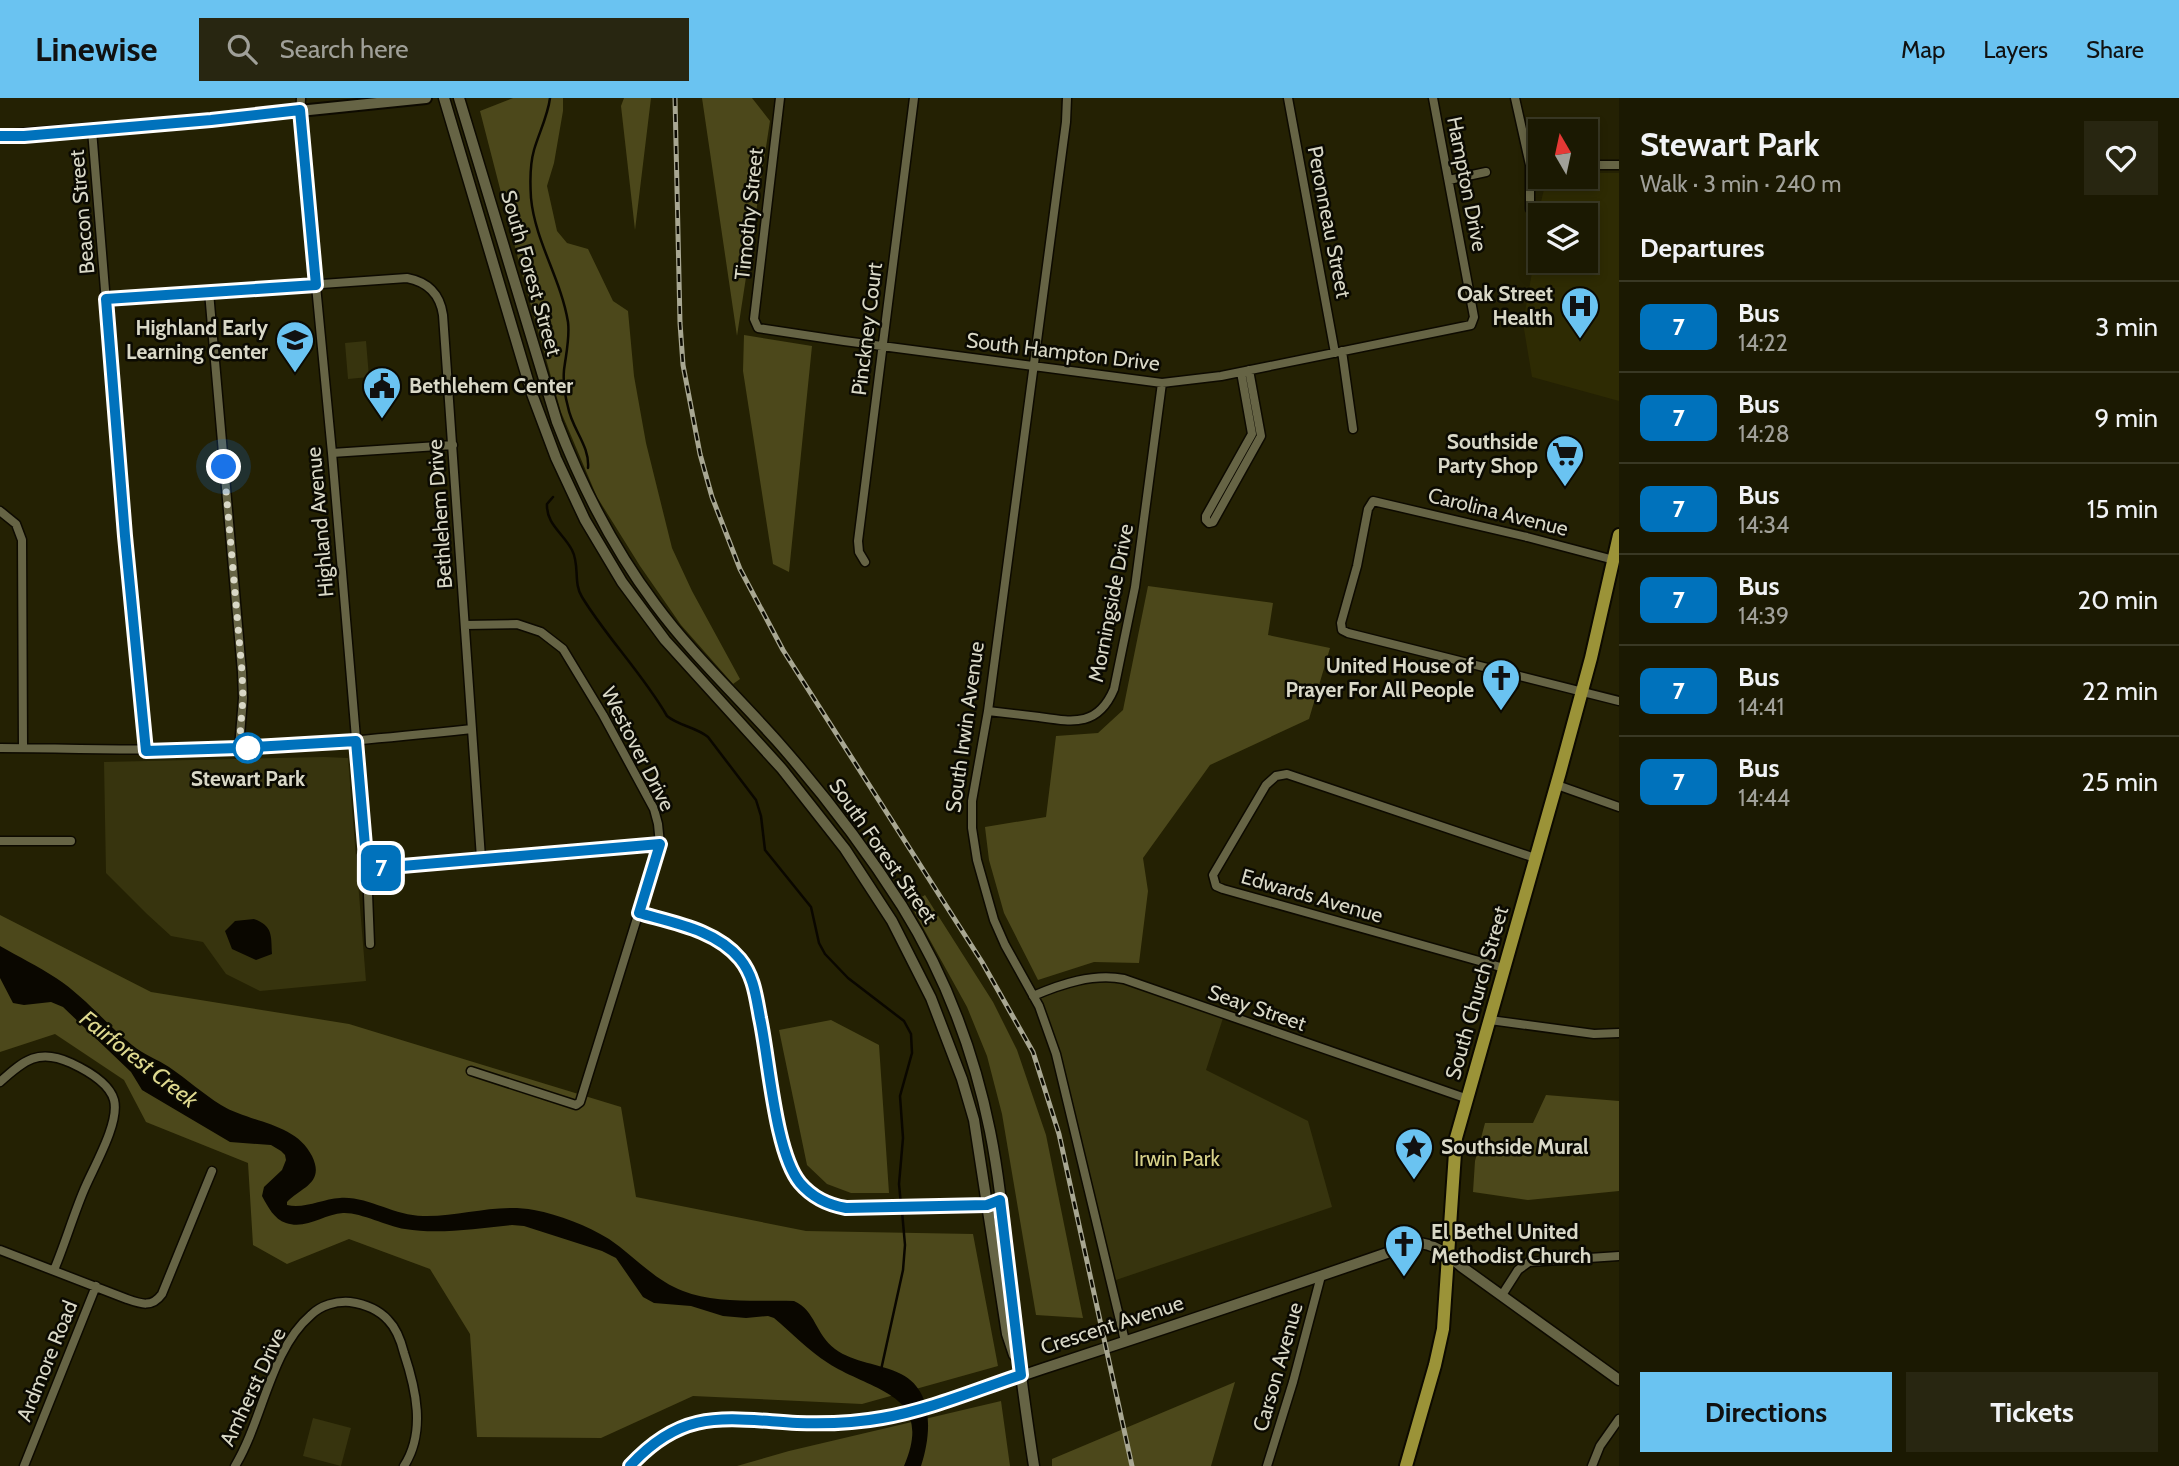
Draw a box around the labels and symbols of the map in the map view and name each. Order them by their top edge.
street label: Hampton Drive [1442,114,1493,254]
north arrow [1528,119,1598,189]
street label: Peronneau Street [1302,144,1356,300]
street label: Timothy Street [729,147,768,281]
street label: Beacon Street [64,149,99,275]
street label: South Forest Street [496,187,567,359]
street label: Pinckney Court [846,261,887,397]
place label: Oak Street Health [1457,281,1553,330]
hospital icon: Oak Street Health [1559,285,1601,340]
place label: Highland Early Learning Center [126,315,269,364]
school or university icon: Highland Early Learning Center [274,319,316,374]
street label: South Hampton Drive [965,327,1161,376]
public building icon: Bethlehem Center [361,365,403,420]
place label: Bethlehem Center [409,373,573,398]
place label: Southside Party Shop [1438,429,1538,478]
supermarket icon: Southside Party Shop [1544,433,1586,488]
street label: Bethlehem Drive [422,438,457,590]
street label: Highland Avenue [300,446,339,598]
your location [206,449,241,484]
street label: Carolina Avenue [1425,482,1571,541]
street label: Morningside Drive [1083,521,1138,684]
street label: South Irwin Avenue [940,640,989,814]
place label: United House of Prayer For All People [1285,653,1474,702]
church icon: United House of Prayer For All People [1480,657,1522,712]
street label: Westover Drive [596,682,681,815]
marker: Stewart Park [233,733,263,763]
place label: Stewart Park [191,766,306,791]
street label: South Forest Street [824,773,943,928]
line badge: 7 [358,845,404,891]
street label: Edwards Avenue [1238,863,1386,928]
street label: South Church Street [1440,903,1513,1082]
street label: Seay Street [1205,979,1309,1036]
water label: Fairforest Creek [74,1004,205,1115]
place icon: Southside Mural [1393,1126,1435,1181]
place label: Southside Mural [1441,1134,1589,1159]
park label: Irwin Park [1134,1146,1220,1171]
place label: El Bethel United Methodist Church [1431,1219,1591,1268]
church icon: El Bethel United Methodist Church [1383,1223,1425,1278]
street label: Crescent Avenue [1037,1290,1187,1359]
street label: Ardmore Road [11,1297,82,1425]
street label: Carson Avenue [1247,1299,1308,1434]
street label: Amherst Drive [214,1323,291,1450]

